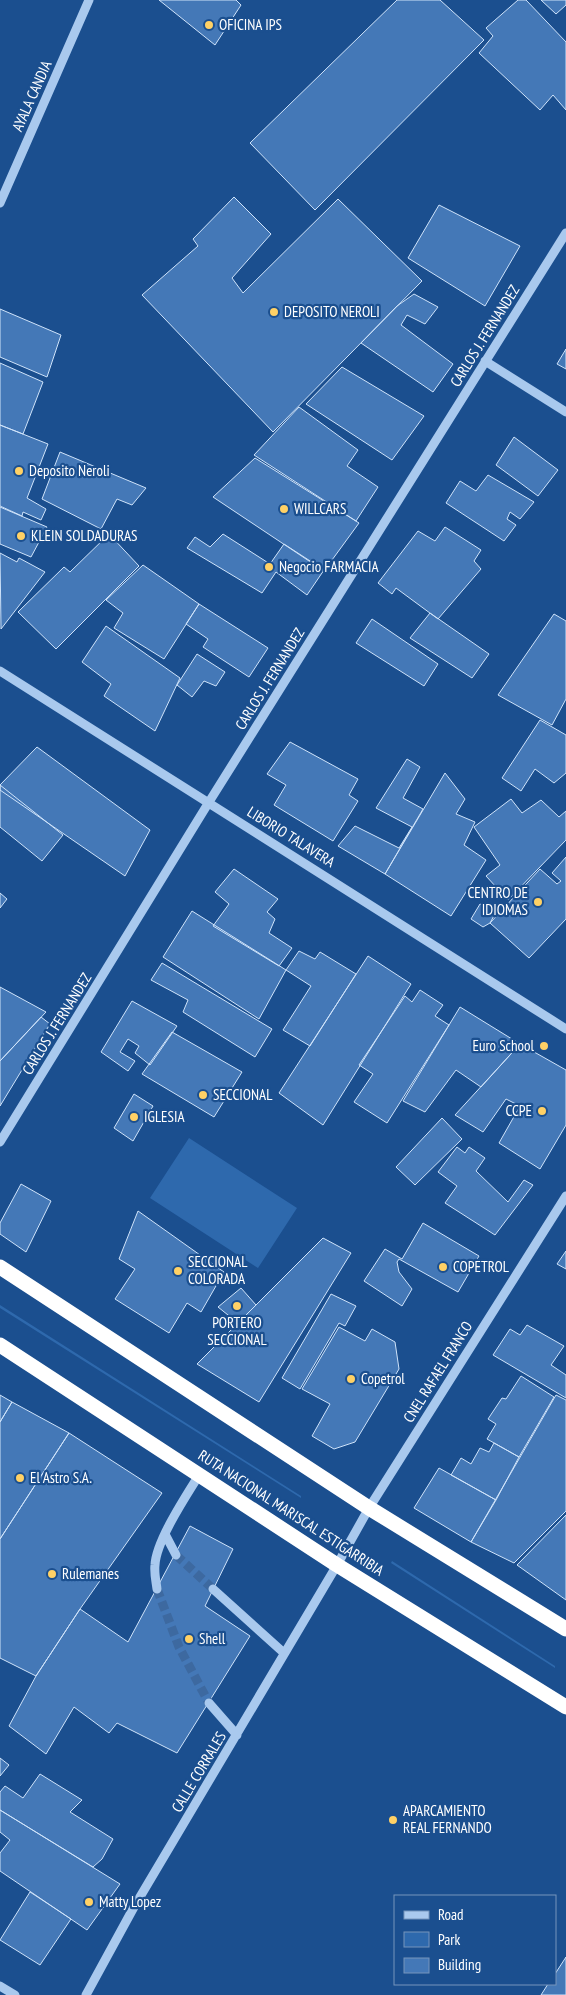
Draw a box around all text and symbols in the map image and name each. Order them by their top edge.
place label: OFICINA IPS [219,15,282,34]
marker: OFICINA IPS [203,19,215,31]
street label: AYALA CANDIA [8,57,56,134]
street label: CARLOS J. FERNANDEZ [446,281,524,390]
place label: DEPOSITO NEROLI [284,302,380,321]
marker: DEPOSITO NEROLI [268,306,280,318]
place label: Deposito Neroli [29,461,110,480]
marker: Deposito Neroli [13,465,25,477]
place label: WILLCARS [294,499,346,518]
marker: WILLCARS [278,503,290,515]
place label: KLEIN SOLDADURAS [31,526,137,545]
marker: KLEIN SOLDADURAS [15,530,27,542]
place label: Negocio FARMACIA [279,557,380,576]
marker: Negocio FARMACIA [263,561,275,573]
street label: CARLOS J. FERNANDEZ [231,624,309,733]
street label: LIBORIO TALAVERA [244,802,339,872]
place label: CENTRO DE IDIOMAS [467,883,528,919]
marker: CENTRO DE IDIOMAS [532,896,544,908]
street label: CARLOS J. FERNANDEZ [18,969,96,1078]
place label: Euro School [472,1036,535,1055]
marker: Euro School [538,1040,550,1052]
place label: SECCIONAL [213,1085,273,1104]
marker: SECCIONAL [197,1089,209,1101]
place label: CCPE [505,1101,532,1120]
marker: CCPE [536,1105,548,1117]
place label: IGLESIA [144,1107,185,1126]
marker: IGLESIA [128,1111,140,1123]
place label: SECCIONAL COLORADA [188,1252,248,1288]
place label: COPETROL [453,1257,510,1276]
marker: COPETROL [437,1261,449,1273]
marker: SECCIONAL COLORADA [172,1265,184,1277]
marker: PORTERO SECCIONAL [231,1300,243,1312]
place label: PORTERO SECCIONAL [207,1313,267,1349]
street label: CNEL RAFAEL FRANCO [399,1318,476,1426]
place label: Copetrol [361,1369,405,1388]
marker: Copetrol [345,1373,357,1385]
street label: RUTA NACIONAL MARISCAL ESTIGARRIBIA [195,1445,388,1580]
place label: El Astro S.A. [30,1468,92,1487]
marker: El Astro S.A. [14,1472,26,1484]
place label: Rulemanes [62,1564,119,1583]
marker: Rulemanes [46,1568,58,1580]
place label: Shell [199,1629,226,1648]
marker: Shell [183,1633,195,1645]
street label: CALLE CORRALES [167,1728,230,1815]
place label: APARCAMIENTO REAL FERNANDO [403,1801,492,1837]
marker: APARCAMIENTO REAL FERNANDO [387,1814,399,1826]
place label: Matty Lopez [99,1892,161,1911]
legend [394,1895,556,1985]
marker: Matty Lopez [83,1896,95,1908]
text: Road [438,1905,464,1924]
text: Park [438,1930,460,1949]
text: Building [438,1955,481,1974]

